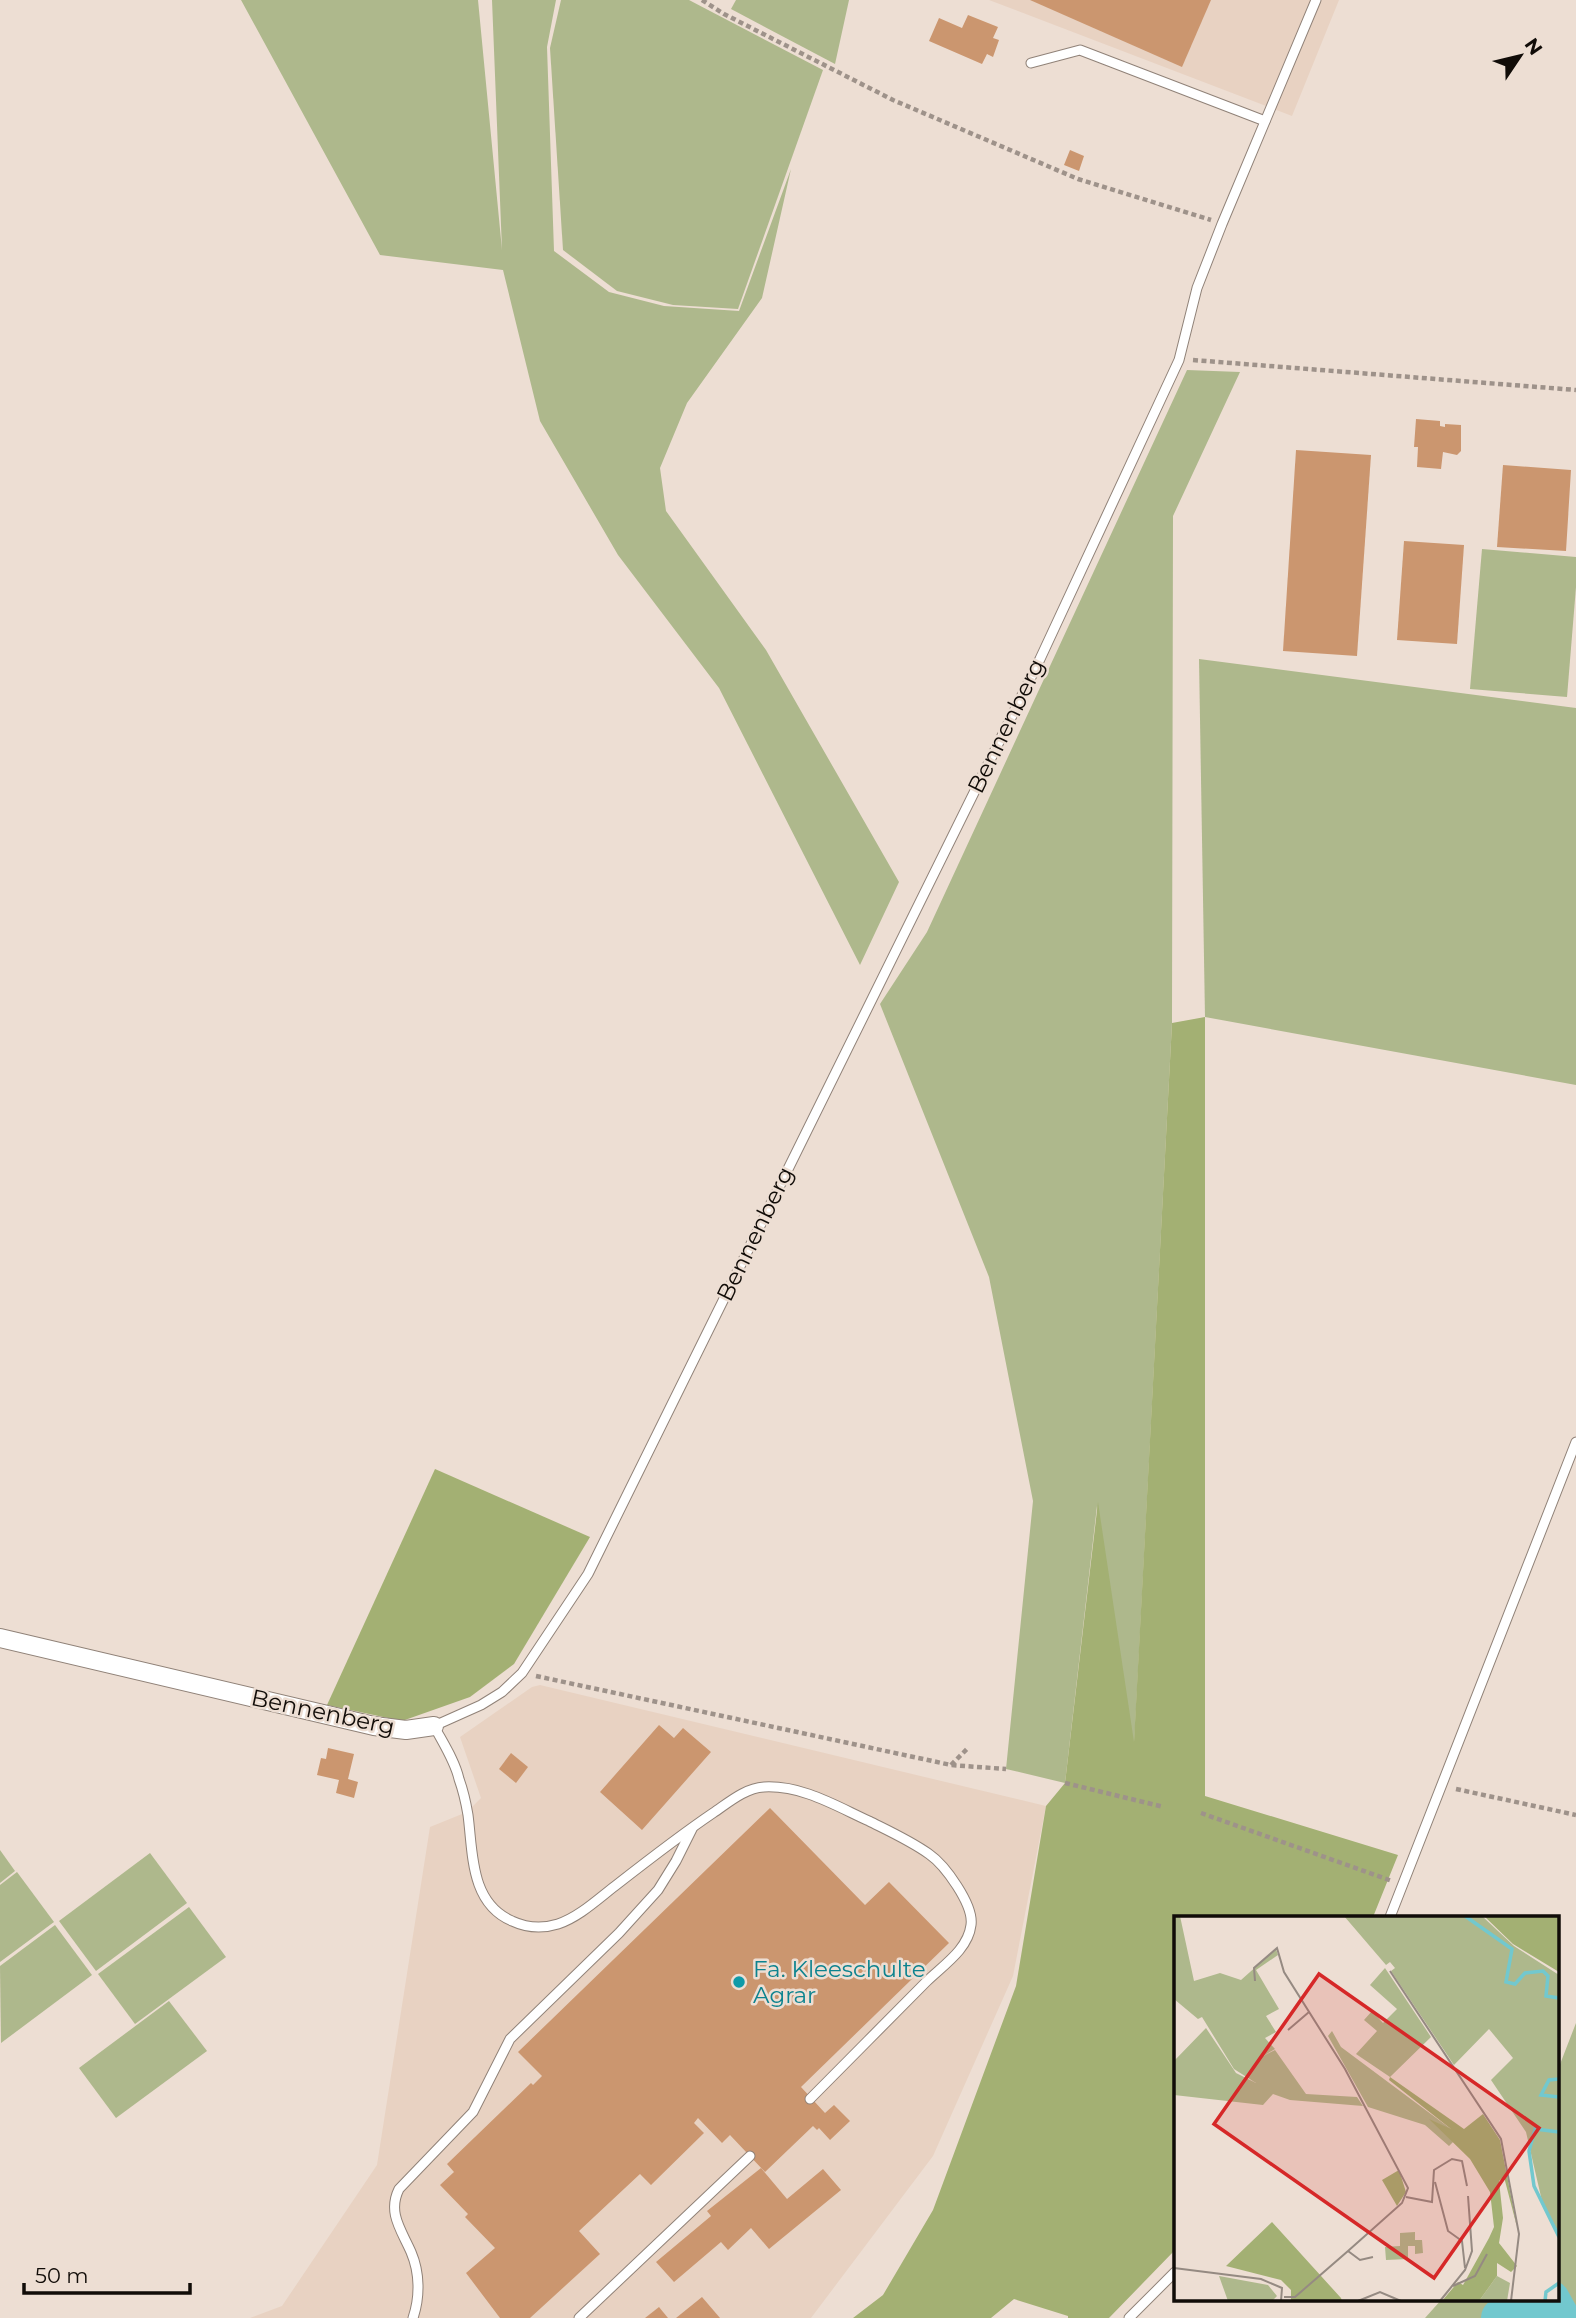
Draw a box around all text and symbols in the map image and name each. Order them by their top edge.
north arrow [1485,21,1555,91]
text: N [1520,34,1547,59]
street label: Bennenberg [961,654,1051,798]
street label: Bennenberg [710,1162,800,1306]
street label: Bennenberg [249,1683,397,1741]
inset map [1174,1916,1558,2300]
place label: Fa. Kleeschulte Agrar [753,1955,926,2009]
marker: Fa. Kleeschulte Agrar [731,1974,747,1990]
scale bar [24,2252,191,2296]
text: 50 m [35,2263,89,2288]

